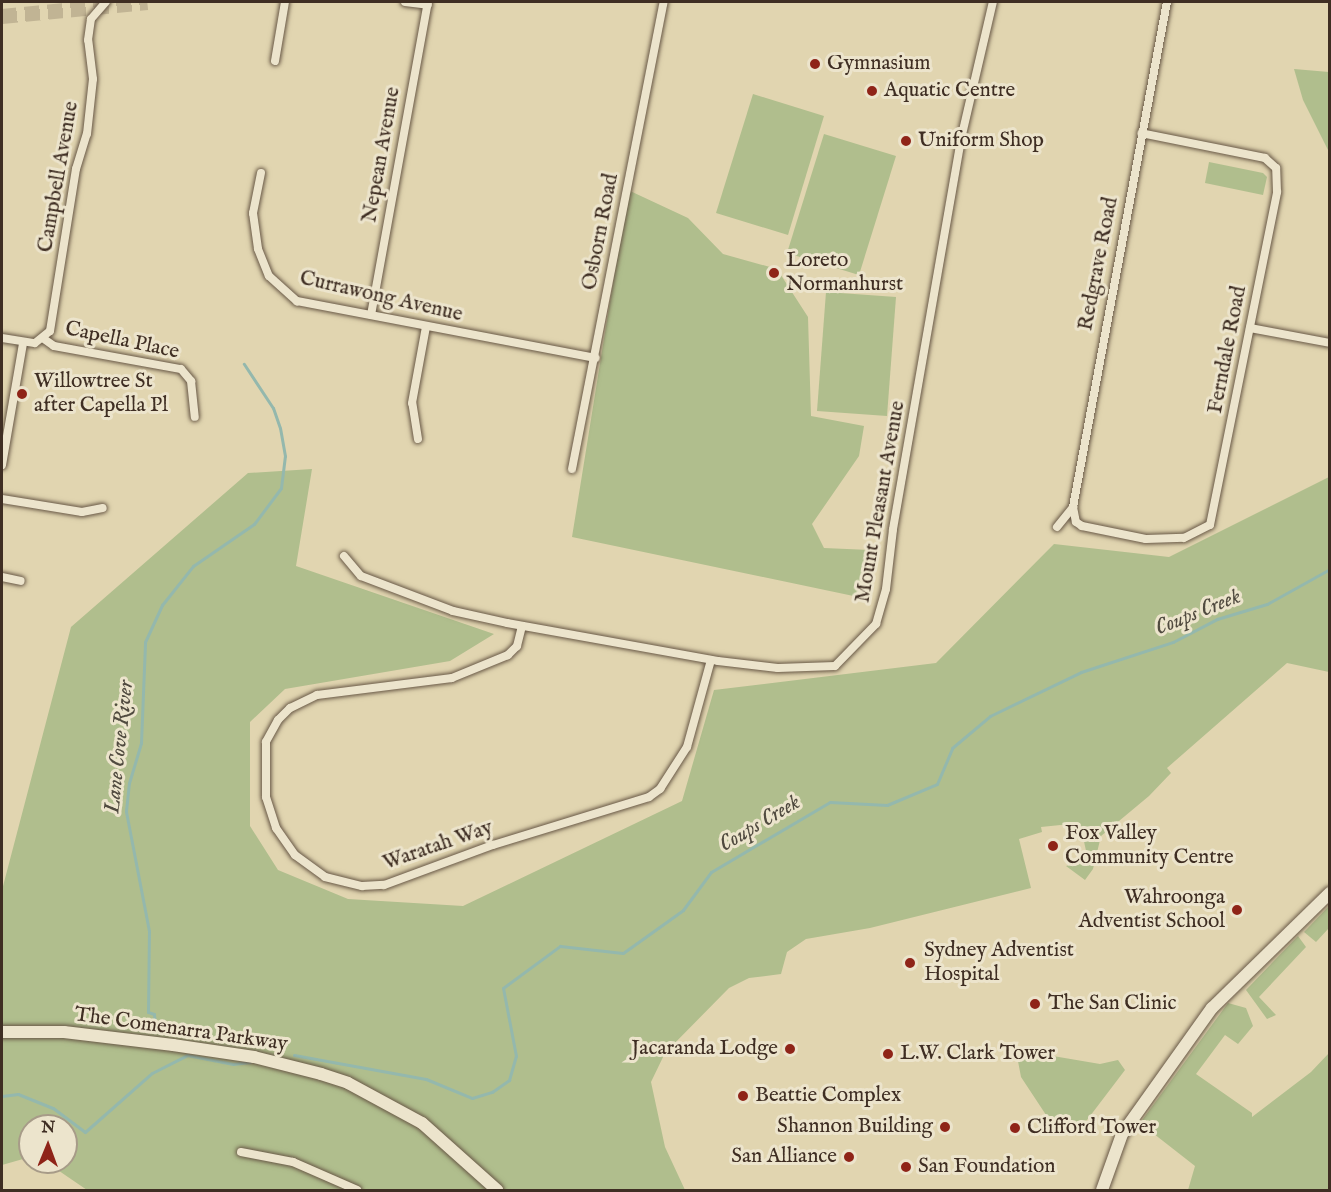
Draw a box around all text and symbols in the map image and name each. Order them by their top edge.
place label: Gymnasium [827,51,931,77]
marker: Gymnasium [808,57,822,71]
place label: Aquatic Centre [884,78,1015,104]
marker: Aquatic Centre [865,84,879,98]
street label: Nepean Avenue [358,85,406,225]
street label: Campbell Avenue [33,100,85,254]
place label: Uniform Shop [918,128,1044,154]
marker: Uniform Shop [899,134,913,148]
street label: Osborn Road [577,172,625,292]
street label: Redgrave Road [1074,195,1124,333]
place label: Loreto Normanhurst [786,248,903,298]
street label: Currawong Avenue [297,266,465,328]
marker: Loreto Normanhurst [767,266,781,280]
street label: Ferndale Road [1203,284,1253,416]
street label: Capella Place [63,317,181,365]
place label: Willowtree St after Capella Pl [34,369,168,419]
marker: Willowtree St after Capella Pl [15,387,29,401]
street label: Mount Pleasant Avenue [851,399,911,605]
water label: Coups Creek [1151,584,1245,642]
water label: Lane Cove River [100,679,140,815]
water label: Coups Creek [715,789,805,859]
street label: Waratah Way [380,815,496,877]
place label: Fox Valley Community Centre [1065,821,1234,871]
marker: Fox Valley Community Centre [1046,839,1060,853]
place label: Wahroonga Adventist School [1079,885,1225,935]
marker: Wahroonga Adventist School [1230,903,1244,917]
place label: Sydney Adventist Hospital [924,938,1074,988]
marker: Sydney Adventist Hospital [901,954,919,972]
place label: The San Clinic [1048,991,1176,1017]
marker: The San Clinic [1026,995,1044,1013]
street label: The Comenarra Parkway [73,1003,289,1057]
place label: Jacaranda Lodge [631,1036,778,1062]
place label: L.W. Clark Tower [900,1041,1055,1067]
marker: Jacaranda Lodge [783,1042,797,1056]
marker: L.W. Clark Tower [881,1047,895,1061]
place label: Beattie Complex [755,1083,901,1109]
marker: Beattie Complex [736,1089,750,1103]
north arrow [18,1114,78,1174]
place label: Shannon Building [777,1114,933,1140]
place label: Clifford Tower [1027,1115,1156,1141]
text: N [41,1118,55,1138]
marker: Shannon Building [938,1120,952,1134]
marker: Clifford Tower [1008,1121,1022,1135]
place label: San Alliance [731,1144,837,1170]
marker: San Alliance [842,1150,856,1164]
place label: San Foundation [918,1154,1055,1180]
marker: San Foundation [899,1160,913,1174]

